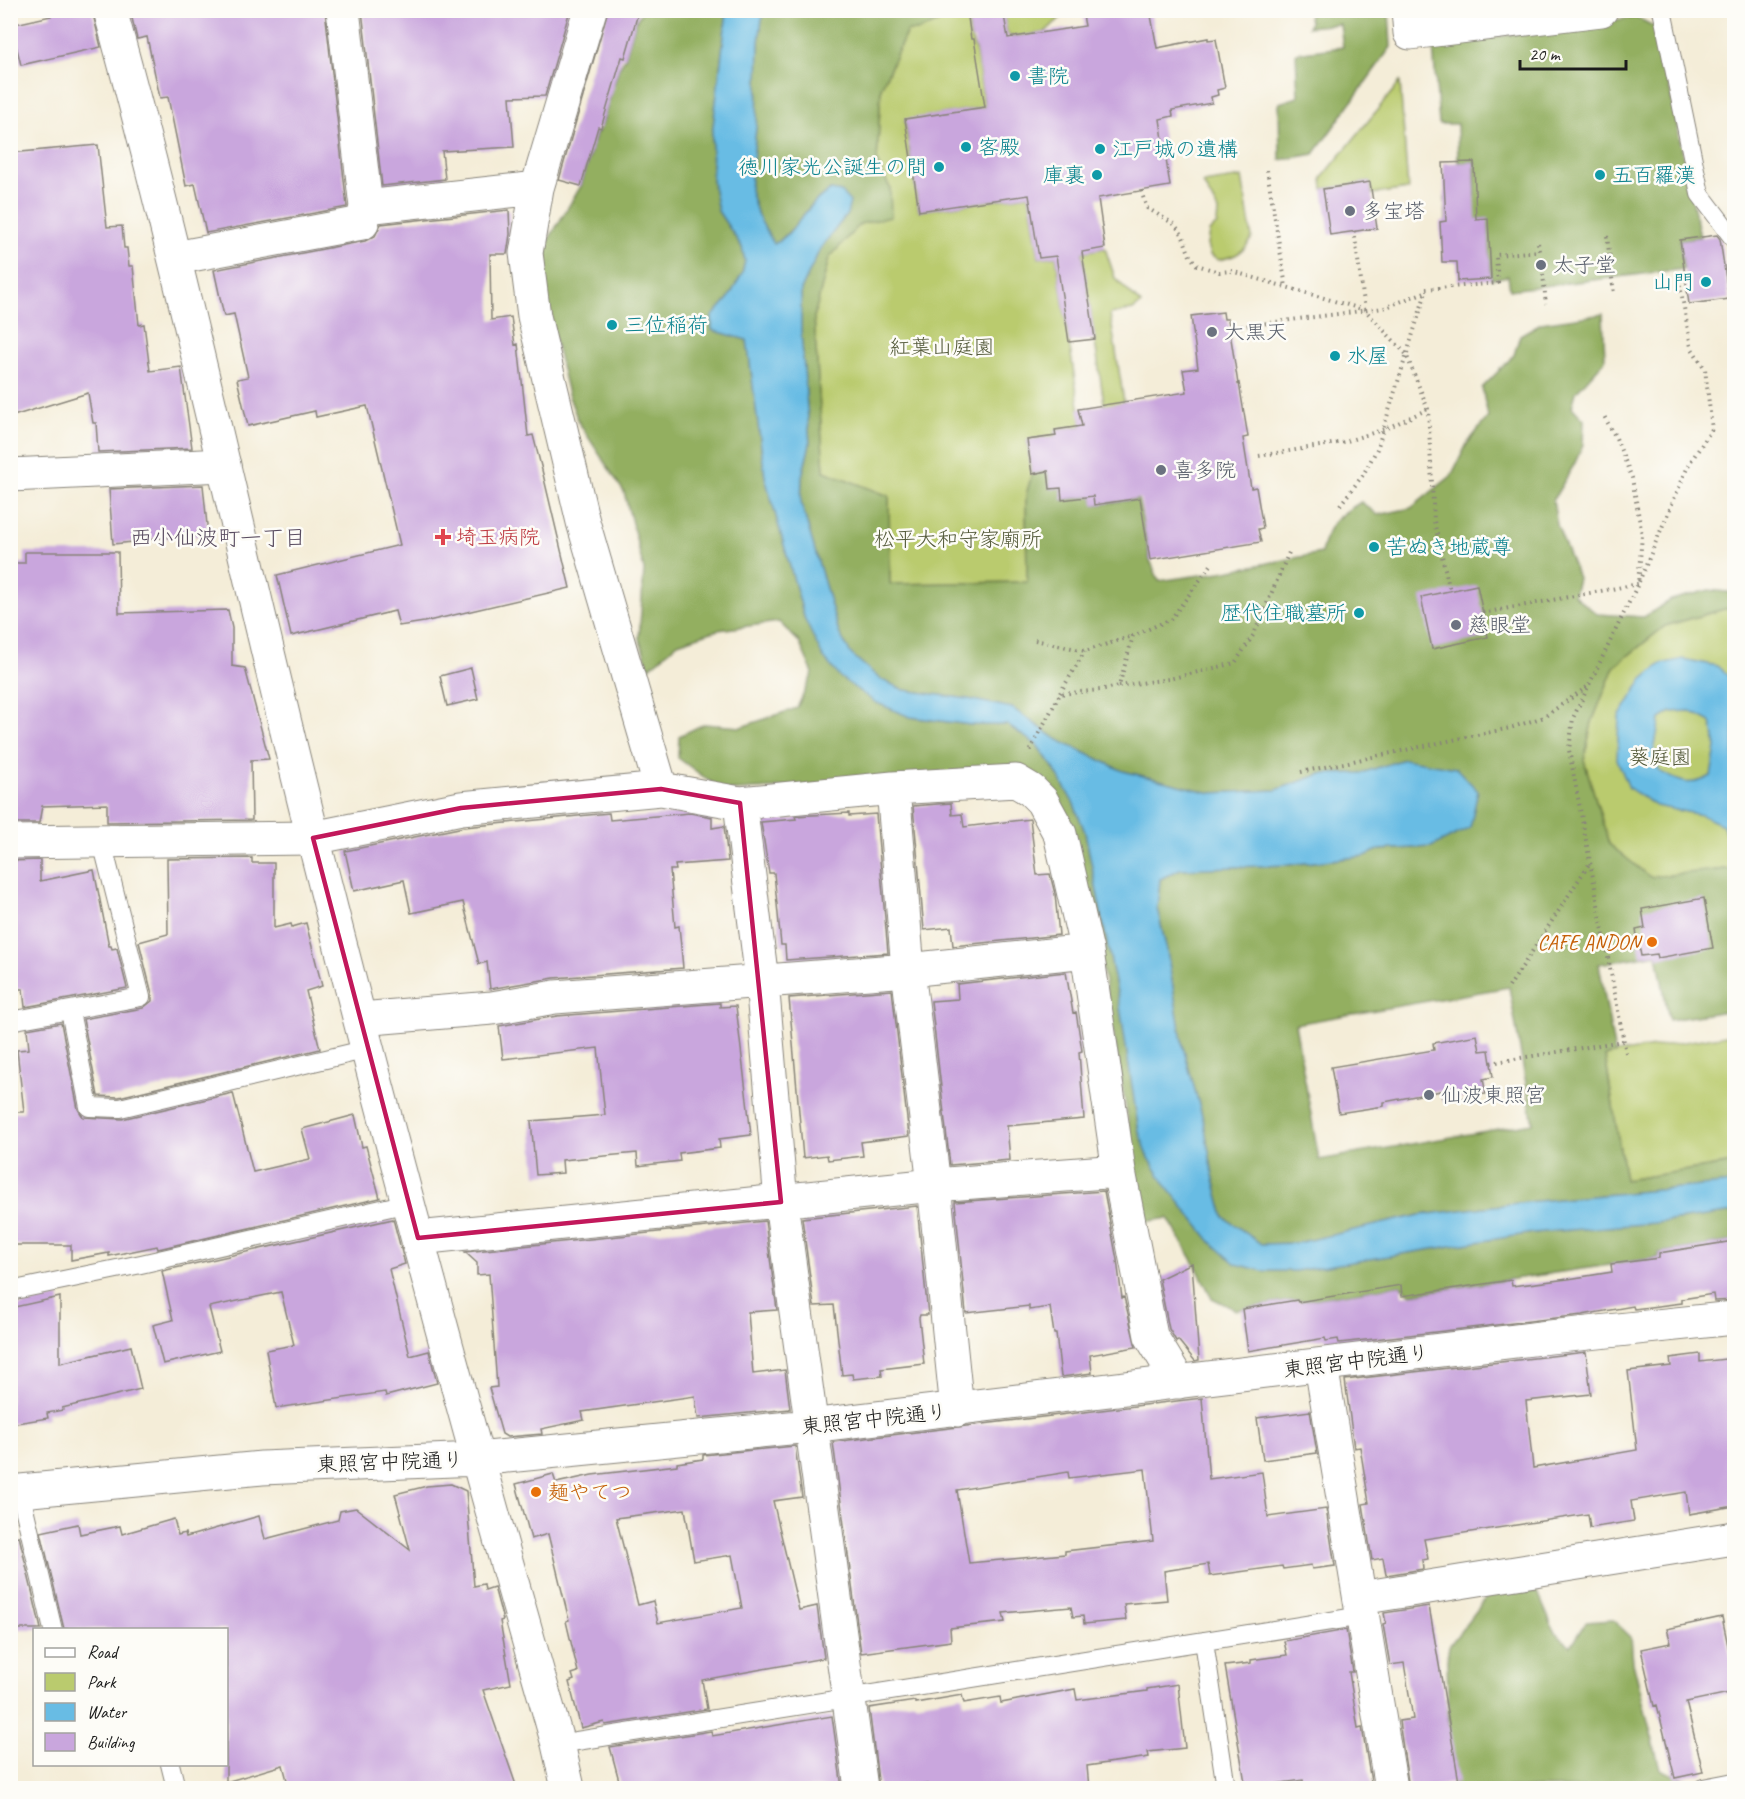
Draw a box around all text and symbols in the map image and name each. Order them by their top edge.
scale bar [1520,33,1626,71]
text: 20 m [1529,43,1562,65]
place label: 書院 [1027,63,1069,89]
marker: 書院 [1008,69,1022,83]
place label: 客殿 [978,134,1020,160]
place label: 江戸城の遺構 [1112,136,1238,162]
marker: 客殿 [959,140,973,154]
marker: 江戸城の遺構 [1093,142,1107,156]
place label: 徳川家光公誕生の間 [738,154,927,180]
marker: 徳川家光公誕生の間 [932,160,946,174]
place label: 庫裏 [1043,162,1085,188]
place label: 五百羅漢 [1612,162,1696,188]
marker: 庫裏 [1090,168,1104,182]
marker: 五百羅漢 [1593,168,1607,182]
place label: 多宝塔 [1362,198,1425,224]
marker: 多宝塔 [1343,204,1357,218]
place label: 太子堂 [1553,252,1616,278]
marker: 太子堂 [1534,258,1548,272]
place label: 山門 [1652,269,1694,295]
marker: 山門 [1699,275,1713,289]
place label: 三位稲荷 [624,312,708,338]
marker: 三位稲荷 [605,318,619,332]
place label: 大黒天 [1224,319,1287,345]
marker: 大黒天 [1205,325,1219,339]
park label: 紅葉山庭園 [890,334,995,360]
place label: 水屋 [1347,343,1389,369]
marker: 水屋 [1328,349,1342,363]
place label: 喜多院 [1173,457,1236,483]
marker: 喜多院 [1154,463,1168,477]
district label: 西小仙波町一丁目 [130,524,306,552]
place label: 埼玉病院 [456,524,540,550]
park label: 松平大和守家廟所 [874,526,1042,552]
marker: 埼玉病院 [434,528,452,546]
place label: 苦ぬき地蔵尊 [1386,534,1512,560]
marker: 苦ぬき地蔵尊 [1367,540,1381,554]
place label: 歴代住職墓所 [1221,600,1347,626]
marker: 歴代住職墓所 [1352,606,1366,620]
place label: 慈眼堂 [1468,612,1531,638]
marker: 慈眼堂 [1449,618,1463,632]
park label: 葵庭園 [1629,744,1692,770]
place label: CAFE ANDON [1538,929,1643,955]
marker: CAFE ANDON [1645,935,1659,949]
place label: 仙波東照宮 [1441,1082,1546,1108]
marker: 仙波東照宮 [1422,1088,1436,1102]
street label: 東照宮中院通り [1281,1339,1431,1383]
street label: 東照宮中院通り [800,1398,948,1440]
street label: 東照宮中院通り [316,1446,464,1478]
place label: 麺やてつ [548,1479,632,1505]
marker: 麺やてつ [529,1485,543,1499]
legend [33,1628,228,1766]
text: Road [87,1641,120,1663]
text: Park [87,1671,117,1693]
text: Water [87,1701,128,1723]
text: Building [87,1731,136,1753]

